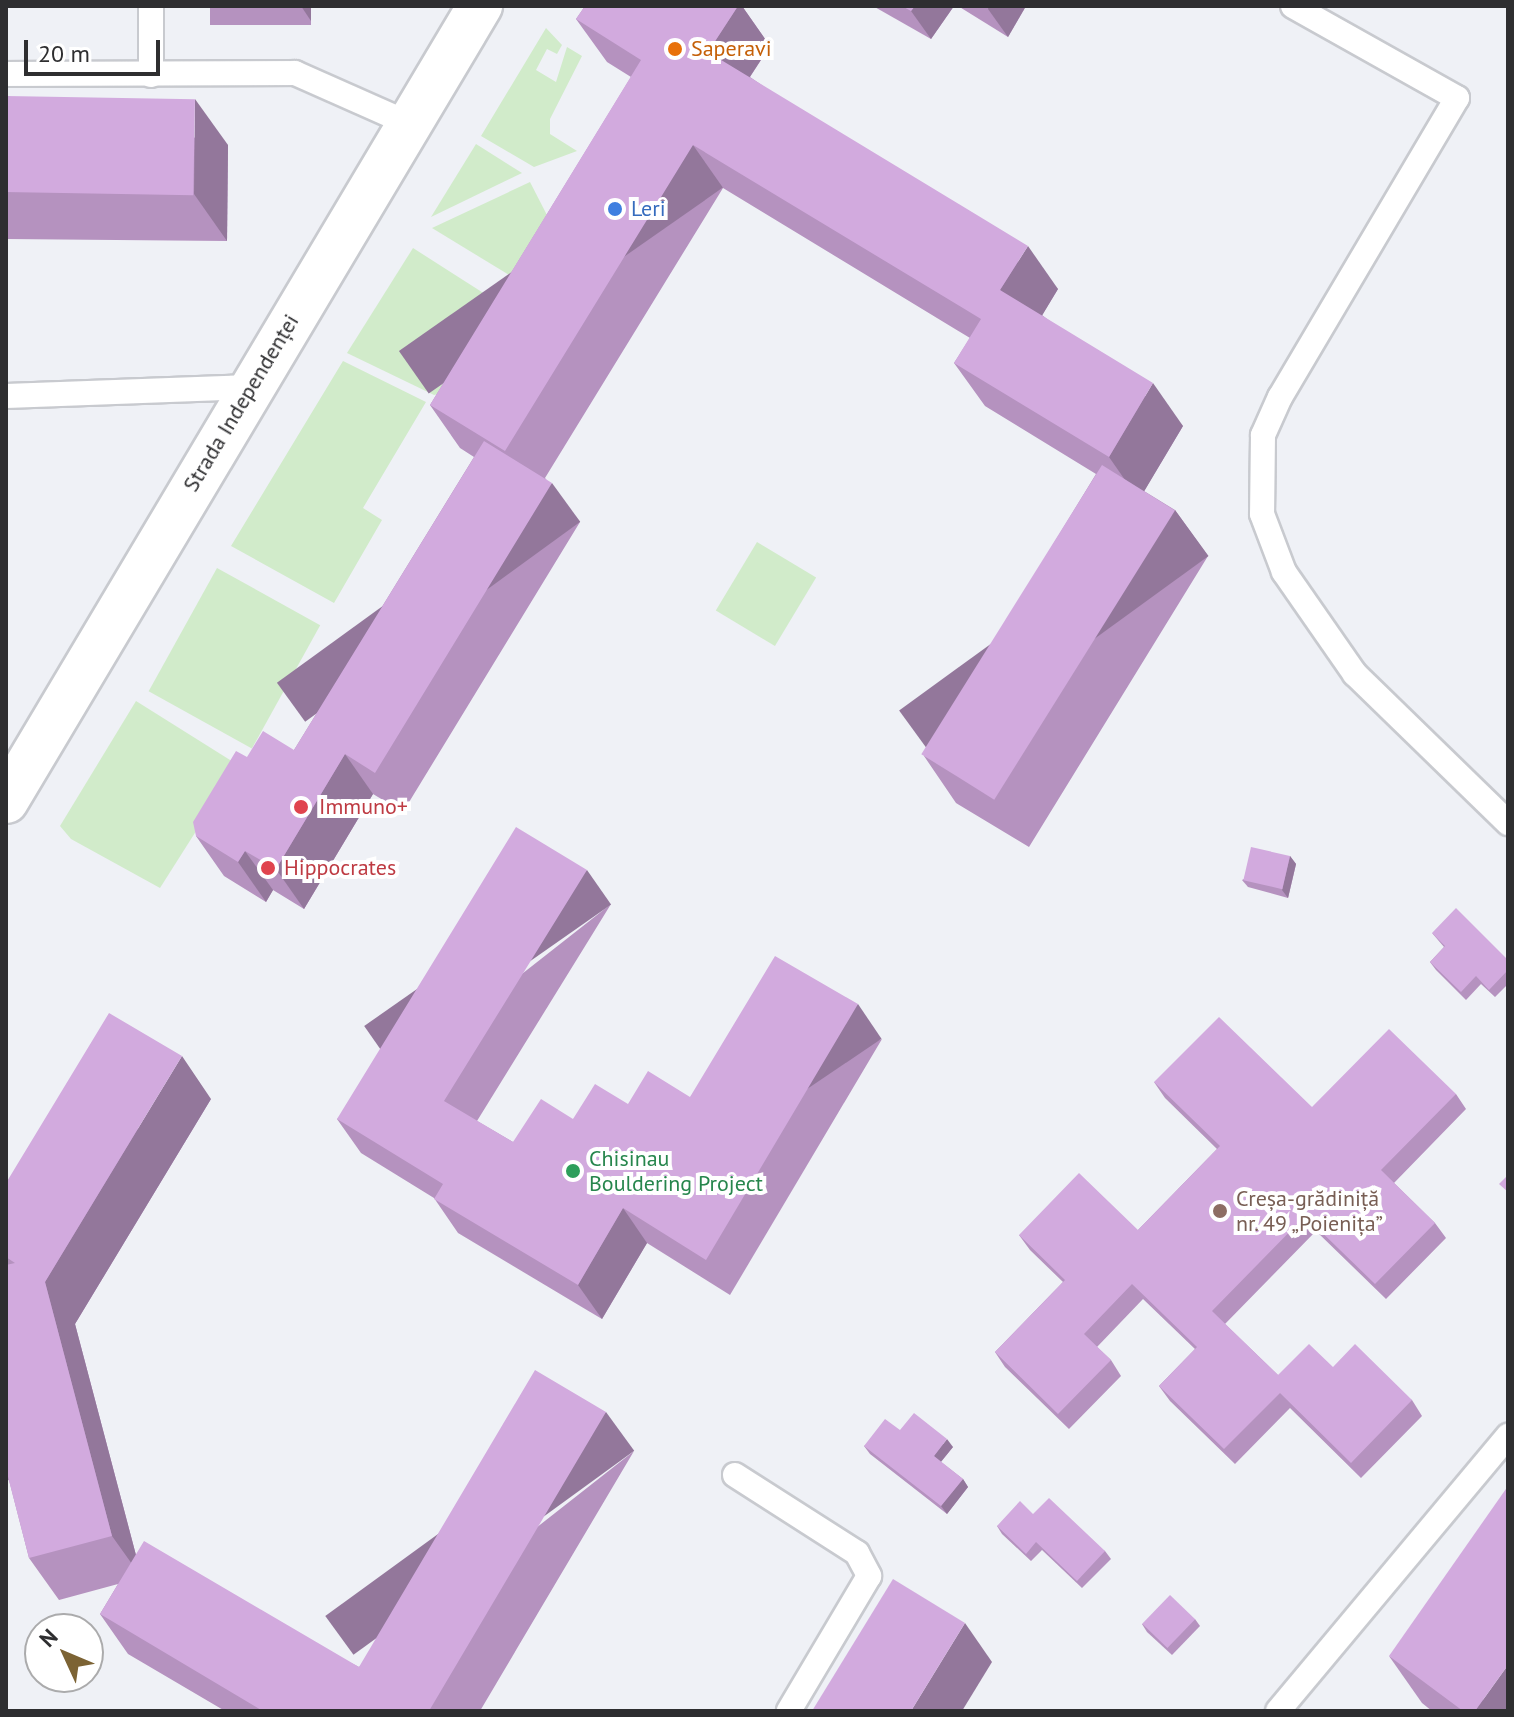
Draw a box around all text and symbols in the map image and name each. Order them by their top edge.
scale bar [28,24,164,74]
place label: Saperavi [691,36,772,62]
text: 20 m [38,38,90,69]
marker: Saperavi [666,40,684,58]
place label: Leri [631,196,666,222]
marker: Leri [606,200,624,218]
street label: Strada Independenței [178,310,304,496]
place label: Immuno+ [319,794,408,820]
marker: Immuno+ [290,796,312,818]
place label: Hippocrates [284,855,396,881]
marker: Hippocrates [259,859,277,877]
place label: Chisinau Bouldering Project [589,1145,763,1196]
marker: Chisinau Bouldering Project [564,1162,582,1180]
place label: Creșa-grădiniță nr. 49 „Poienița” [1236,1185,1386,1236]
marker: Creșa-grădiniță nr. 49 „Poienița” [1211,1202,1229,1220]
north arrow [24,1613,104,1693]
text: N [33,1623,63,1653]

